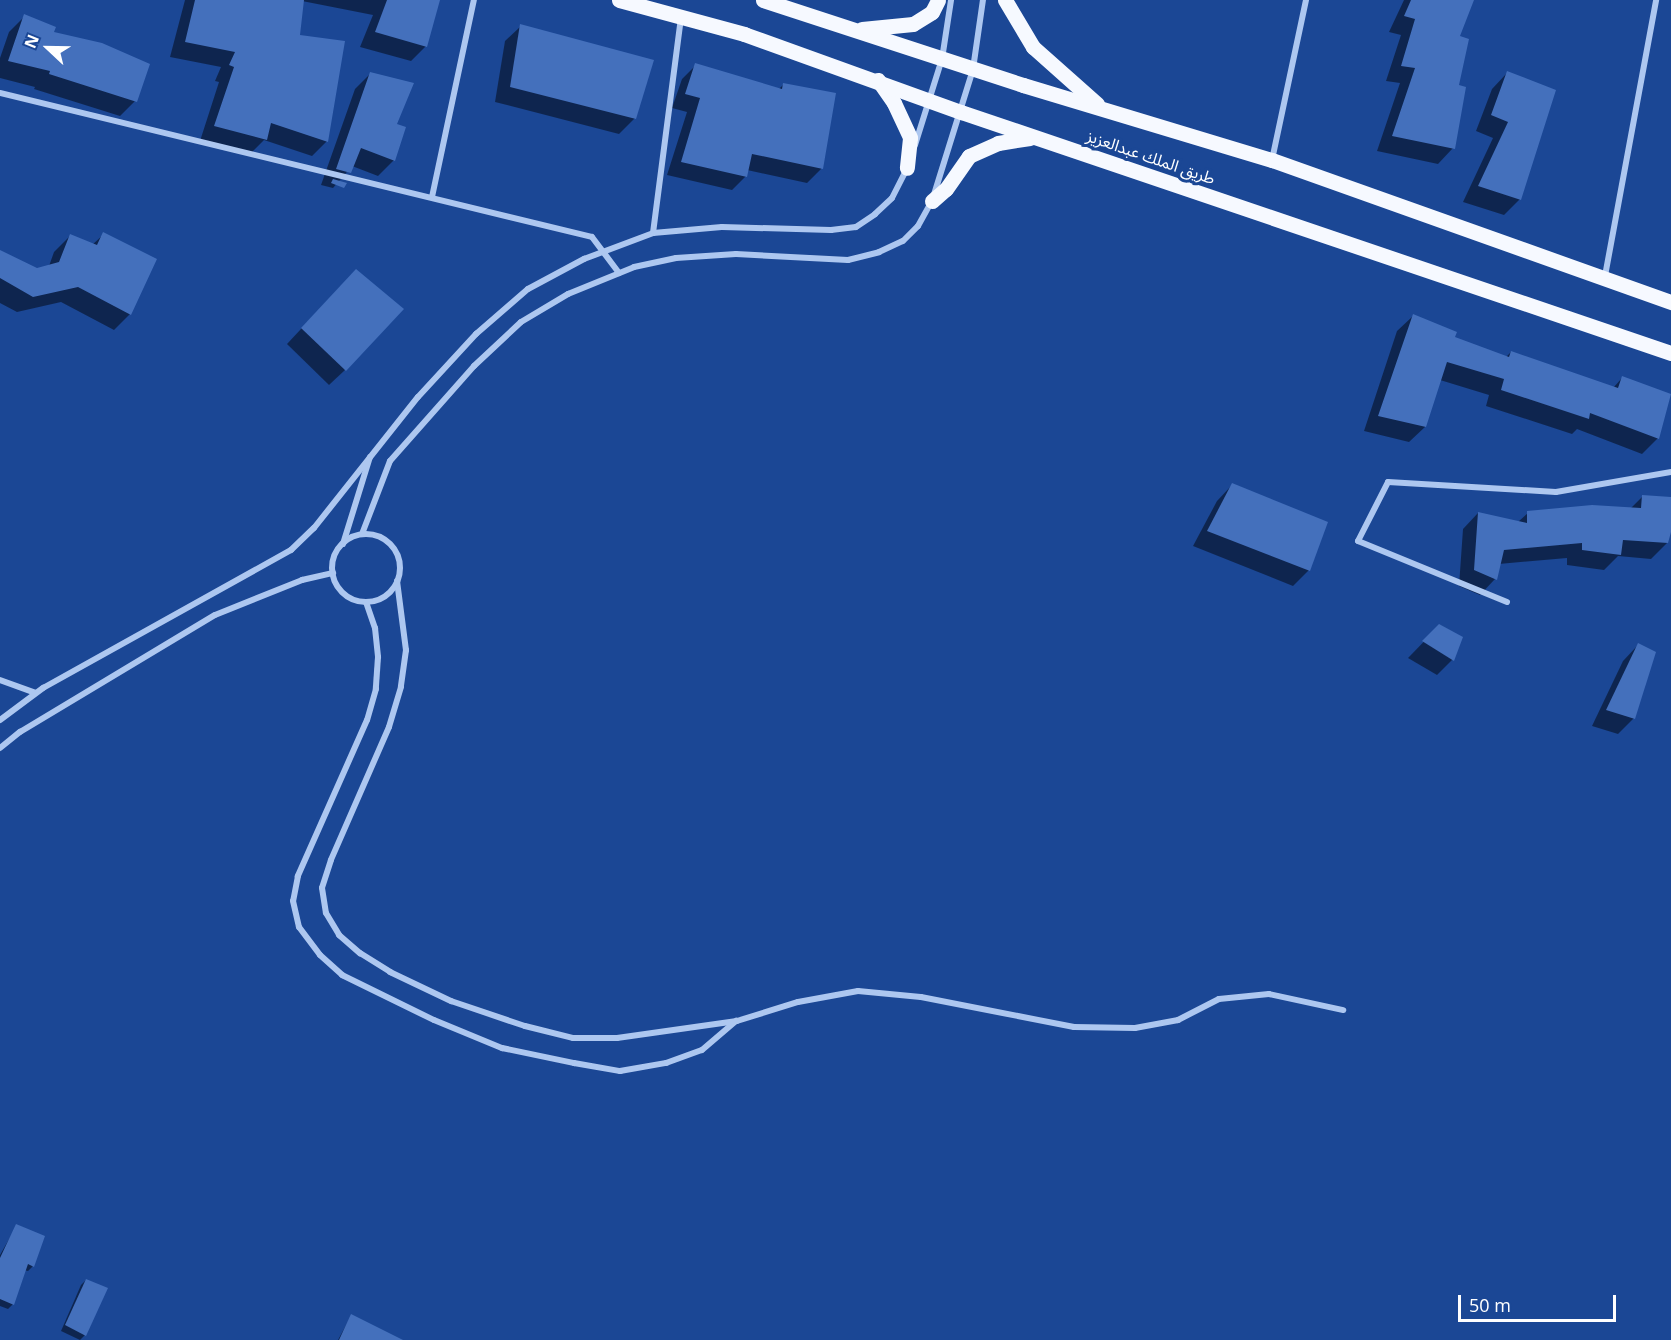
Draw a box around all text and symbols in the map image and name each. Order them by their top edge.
north arrow [18,18,78,78]
text: N [19,31,44,51]
street label: طريق الملك عبدالعزيز [1084,126,1218,188]
scale bar [1461,1283,1618,1321]
text: 50 m [1469,1293,1511,1317]

